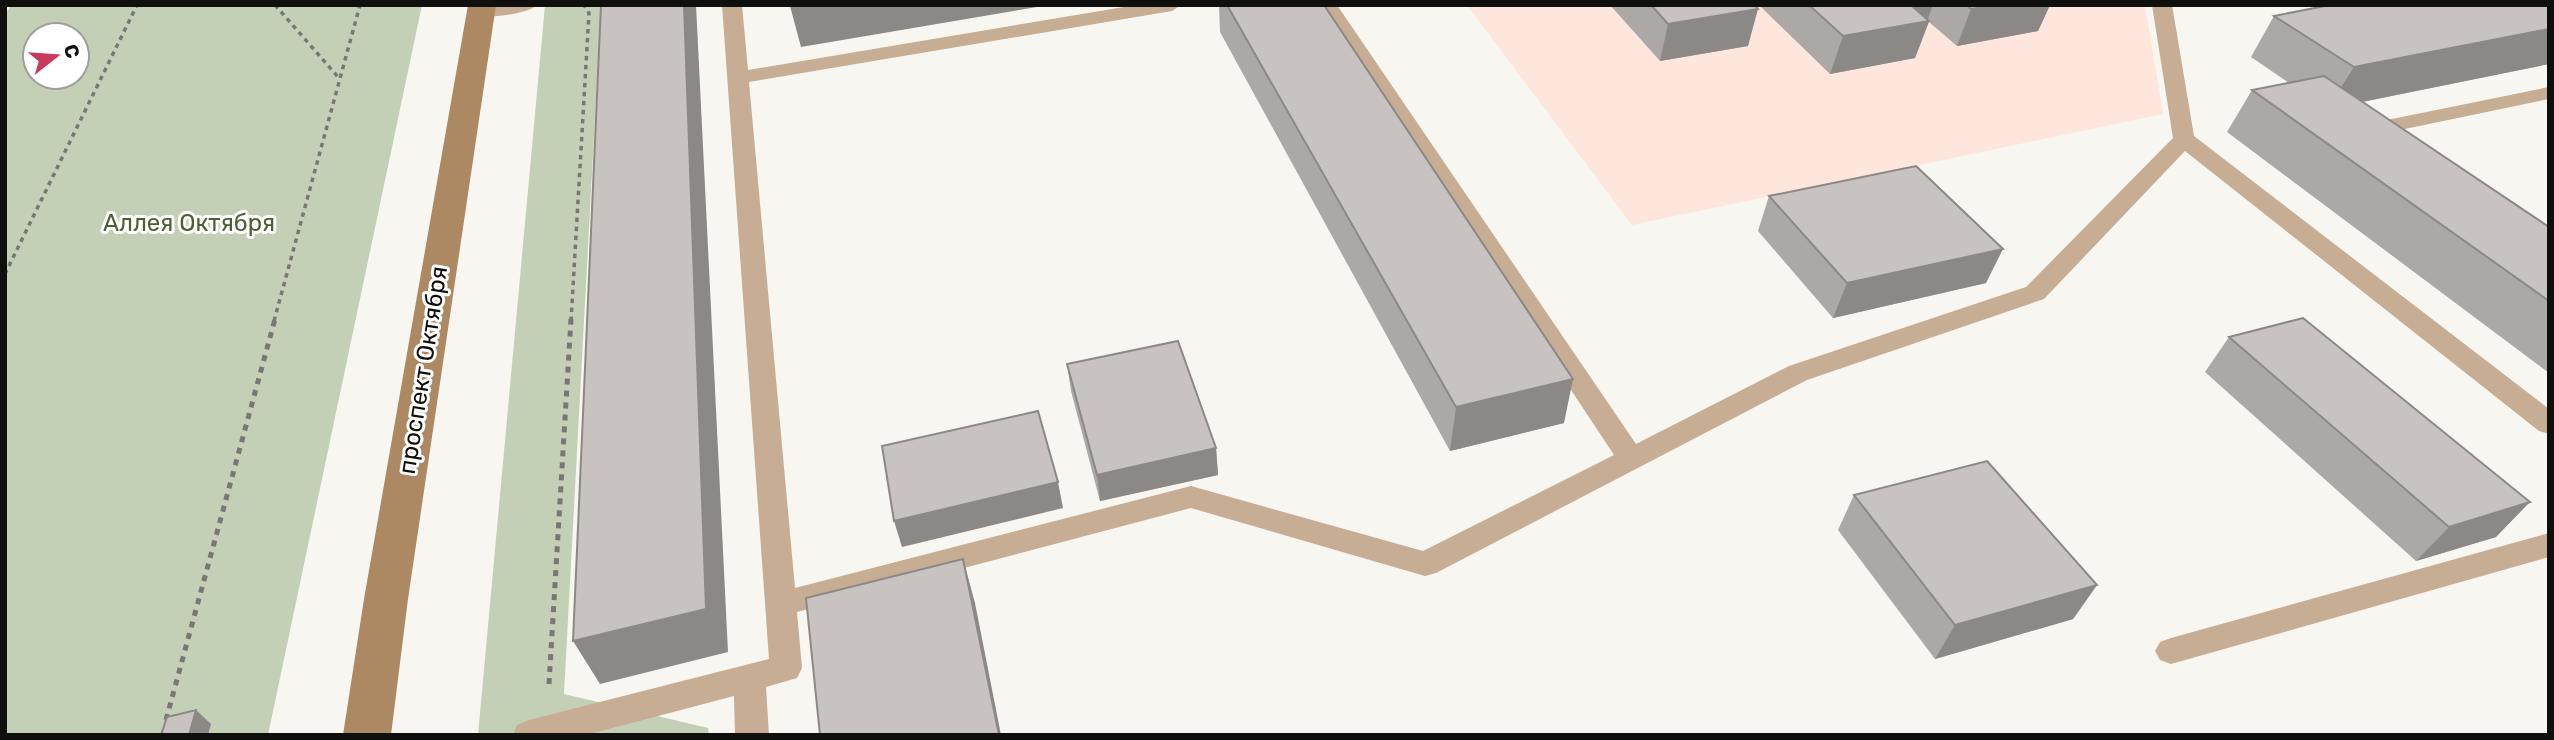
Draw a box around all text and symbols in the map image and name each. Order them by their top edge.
north arrow [21,21,91,91]
text: С [59,41,85,61]
park label: Аллея Октября [103,209,275,237]
street label: проспект Октября [393,264,453,476]

